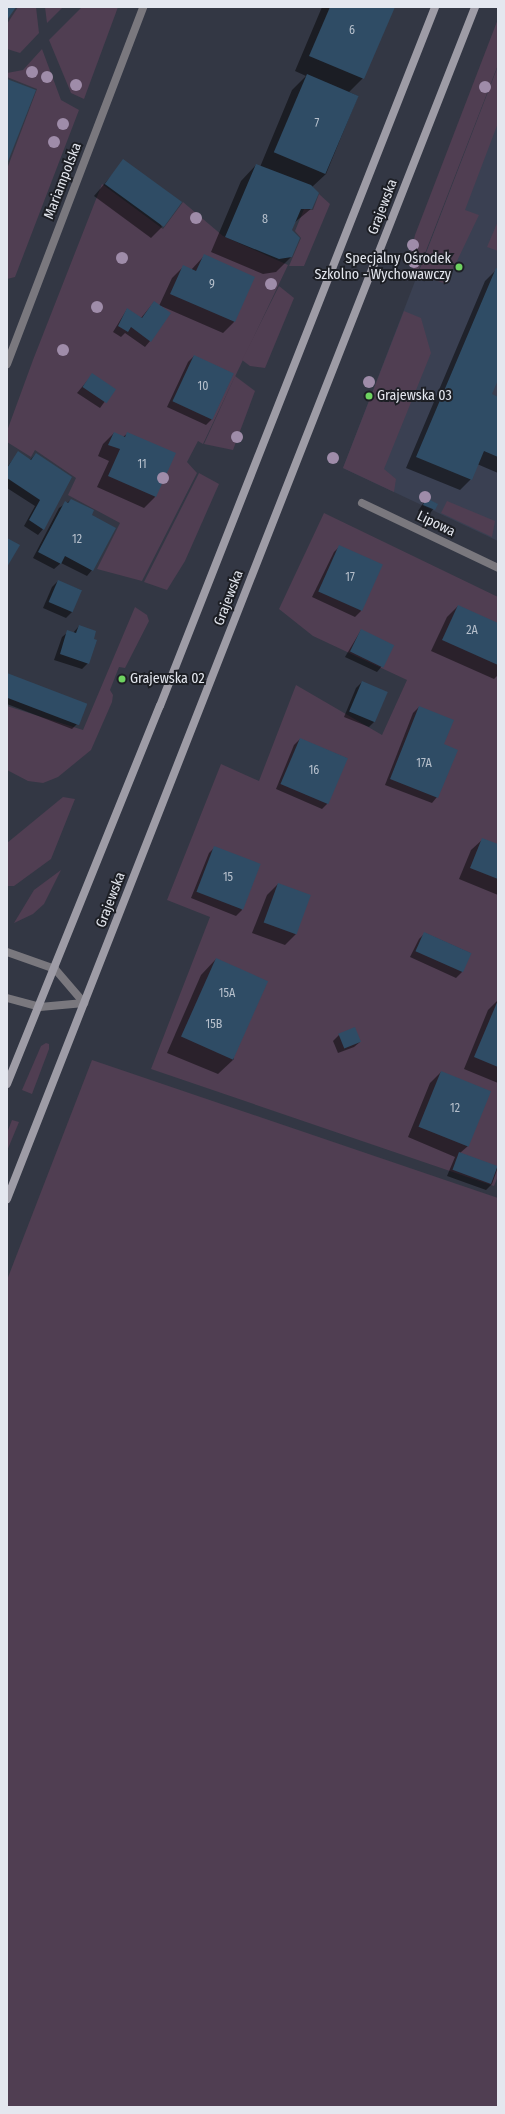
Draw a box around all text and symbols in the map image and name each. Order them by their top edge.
house number: 6 [349,24,355,38]
house number: 7 [315,117,319,131]
street label: Mariampolska [41,140,85,222]
street label: Grajewska [365,177,401,237]
house number: 8 [262,213,268,227]
place label: Specjalny Ośrodek Szkolno - Wychowawczy [315,251,451,284]
marker: Specjalny Ośrodek Szkolno - Wychowawczy [454,262,464,272]
house number: 9 [209,278,215,292]
house number: 10 [198,380,208,394]
place label: Grajewska 03 [377,388,452,404]
marker: Grajewska 03 [364,391,374,401]
house number: 11 [137,458,147,472]
street label: Lipowa [414,508,458,540]
house number: 12 [72,533,82,547]
street label: Grajewska [211,568,247,628]
house number: 17 [345,571,355,585]
house number: 2A [466,624,478,638]
place label: Grajewska 02 [130,671,205,687]
marker: Grajewska 02 [117,674,127,684]
house number: 17A [416,757,432,771]
house number: 16 [309,764,319,778]
street label: Grajewska [93,870,129,930]
house number: 15 [223,871,233,885]
house number: 15A [219,987,235,1001]
house number: 15B [206,1018,222,1032]
house number: 12 [450,1102,460,1116]

